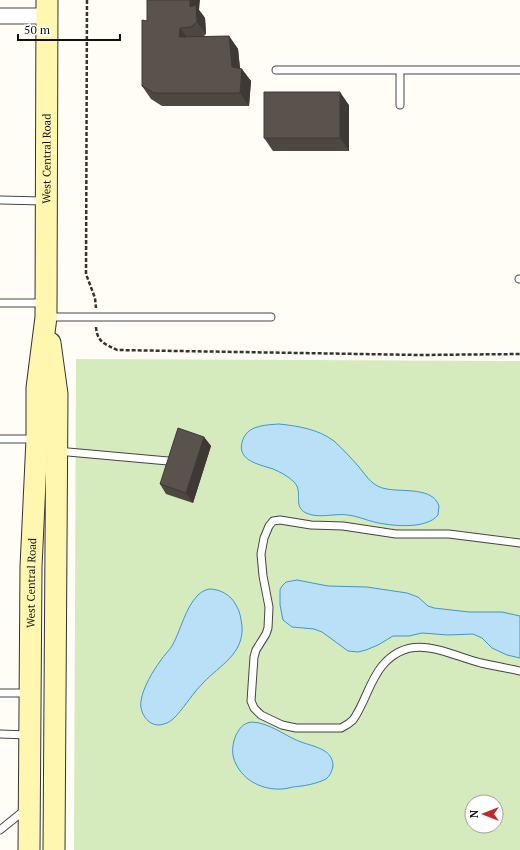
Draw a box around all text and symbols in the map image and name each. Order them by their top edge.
scale bar [18,16,120,42]
text: 50 m [24,22,51,37]
street label: West Central Road [39,114,54,204]
street label: West Central Road [24,538,39,628]
north arrow [464,794,504,834]
text: N [467,809,481,818]

